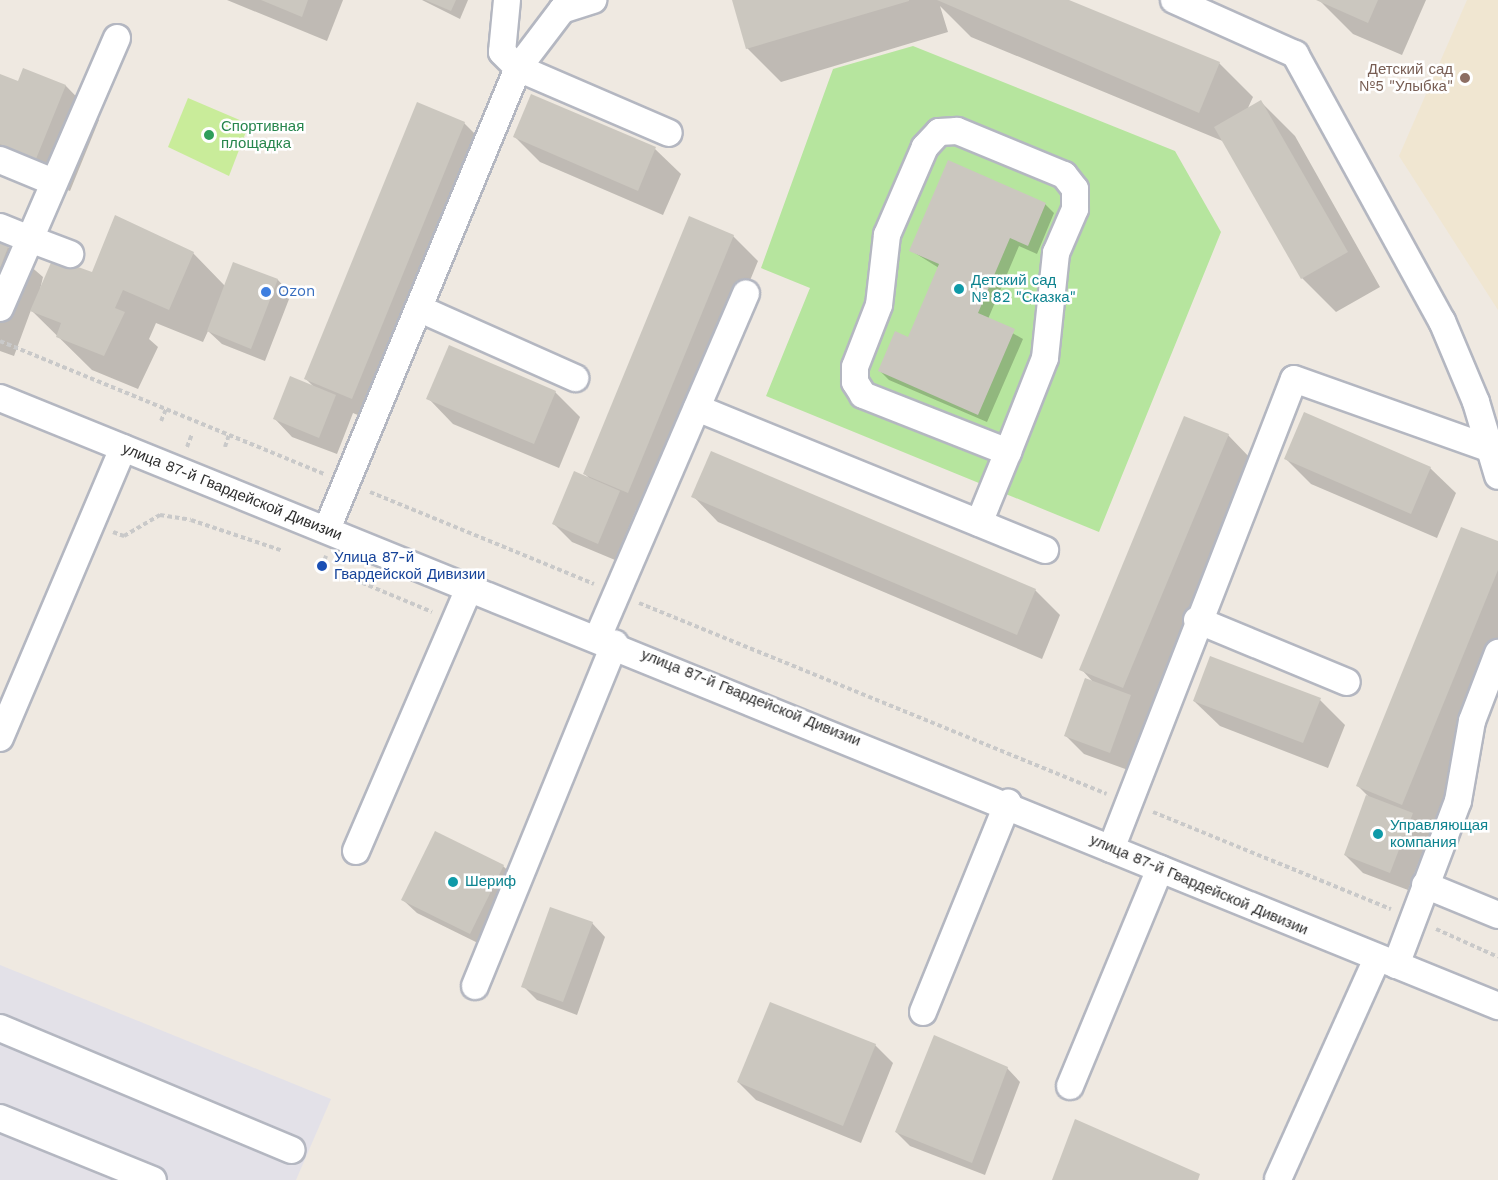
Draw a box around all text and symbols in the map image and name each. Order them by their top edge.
place label: Детский сад №5 "Улыбка" [1359,60,1453,95]
marker: Детский сад №5 "Улыбка" [1458,71,1472,85]
place label: Спортивная площадка [221,117,304,152]
marker: Спортивная площадка [202,128,216,142]
place label: Детский сад № 82 "Сказка" [971,271,1076,306]
marker: Детский сад № 82 "Сказка" [952,282,966,296]
place label: Ozon [278,283,315,301]
marker: Ozon [259,285,273,299]
street label: улица 87-й Гвардейской Дивизии [120,440,344,544]
place label: Улица 87-й Гвардейской Дивизии [334,548,485,583]
marker: Улица 87-й Гвардейской Дивизии [315,559,329,573]
street label: улица 87-й Гвардейской Дивизии [639,646,863,750]
place label: Управляющая компания [1390,816,1488,851]
marker: Управляющая компания [1371,827,1385,841]
street label: улица 87-й Гвардейской Дивизии [1087,831,1311,939]
place label: Шериф [465,873,516,891]
marker: Шериф [446,875,460,889]

